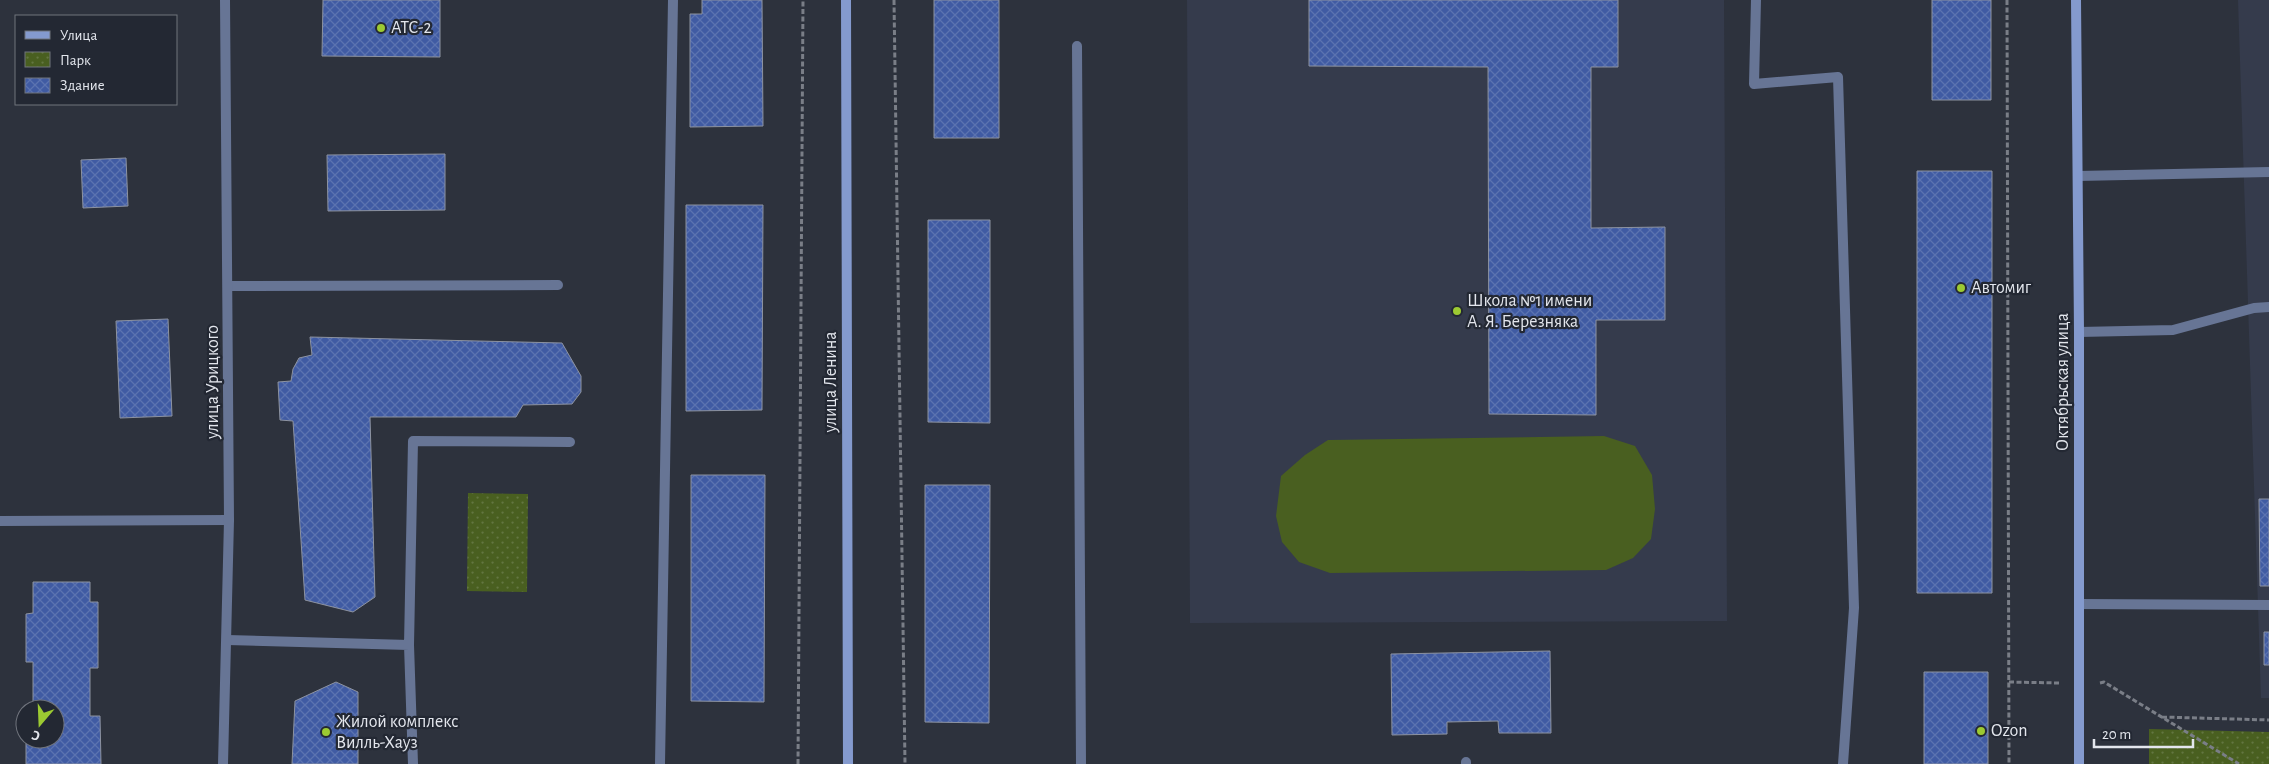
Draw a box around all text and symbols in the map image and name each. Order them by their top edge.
legend [15,15,178,105]
place label: АТС-2 [391,19,432,37]
marker: АТС-2 [375,22,387,34]
text: Улица [60,28,97,43]
text: Парк [60,53,91,68]
text: Здание [60,78,105,93]
place label: Автомиг [1971,279,2032,297]
marker: Автомиг [1955,282,1967,294]
place label: Школа №1 имени А. Я. Березняка [1467,292,1592,331]
marker: Школа №1 имени А. Я. Березняка [1451,305,1463,317]
street label: Октябрьская улица [2053,313,2072,451]
street label: улица Урицкого [204,325,222,440]
street label: улица Ленина [822,331,840,434]
north arrow [15,699,65,749]
place label: Жилой комплекс Вилль-Хауз [336,713,458,752]
scale bar [2094,716,2193,748]
place label: Ozon [1991,722,2028,740]
marker: Ozon [1975,725,1987,737]
marker: Жилой комплекс Вилль-Хауз [320,726,332,738]
text: С [30,727,42,743]
text: 20 m [2102,727,2131,742]

